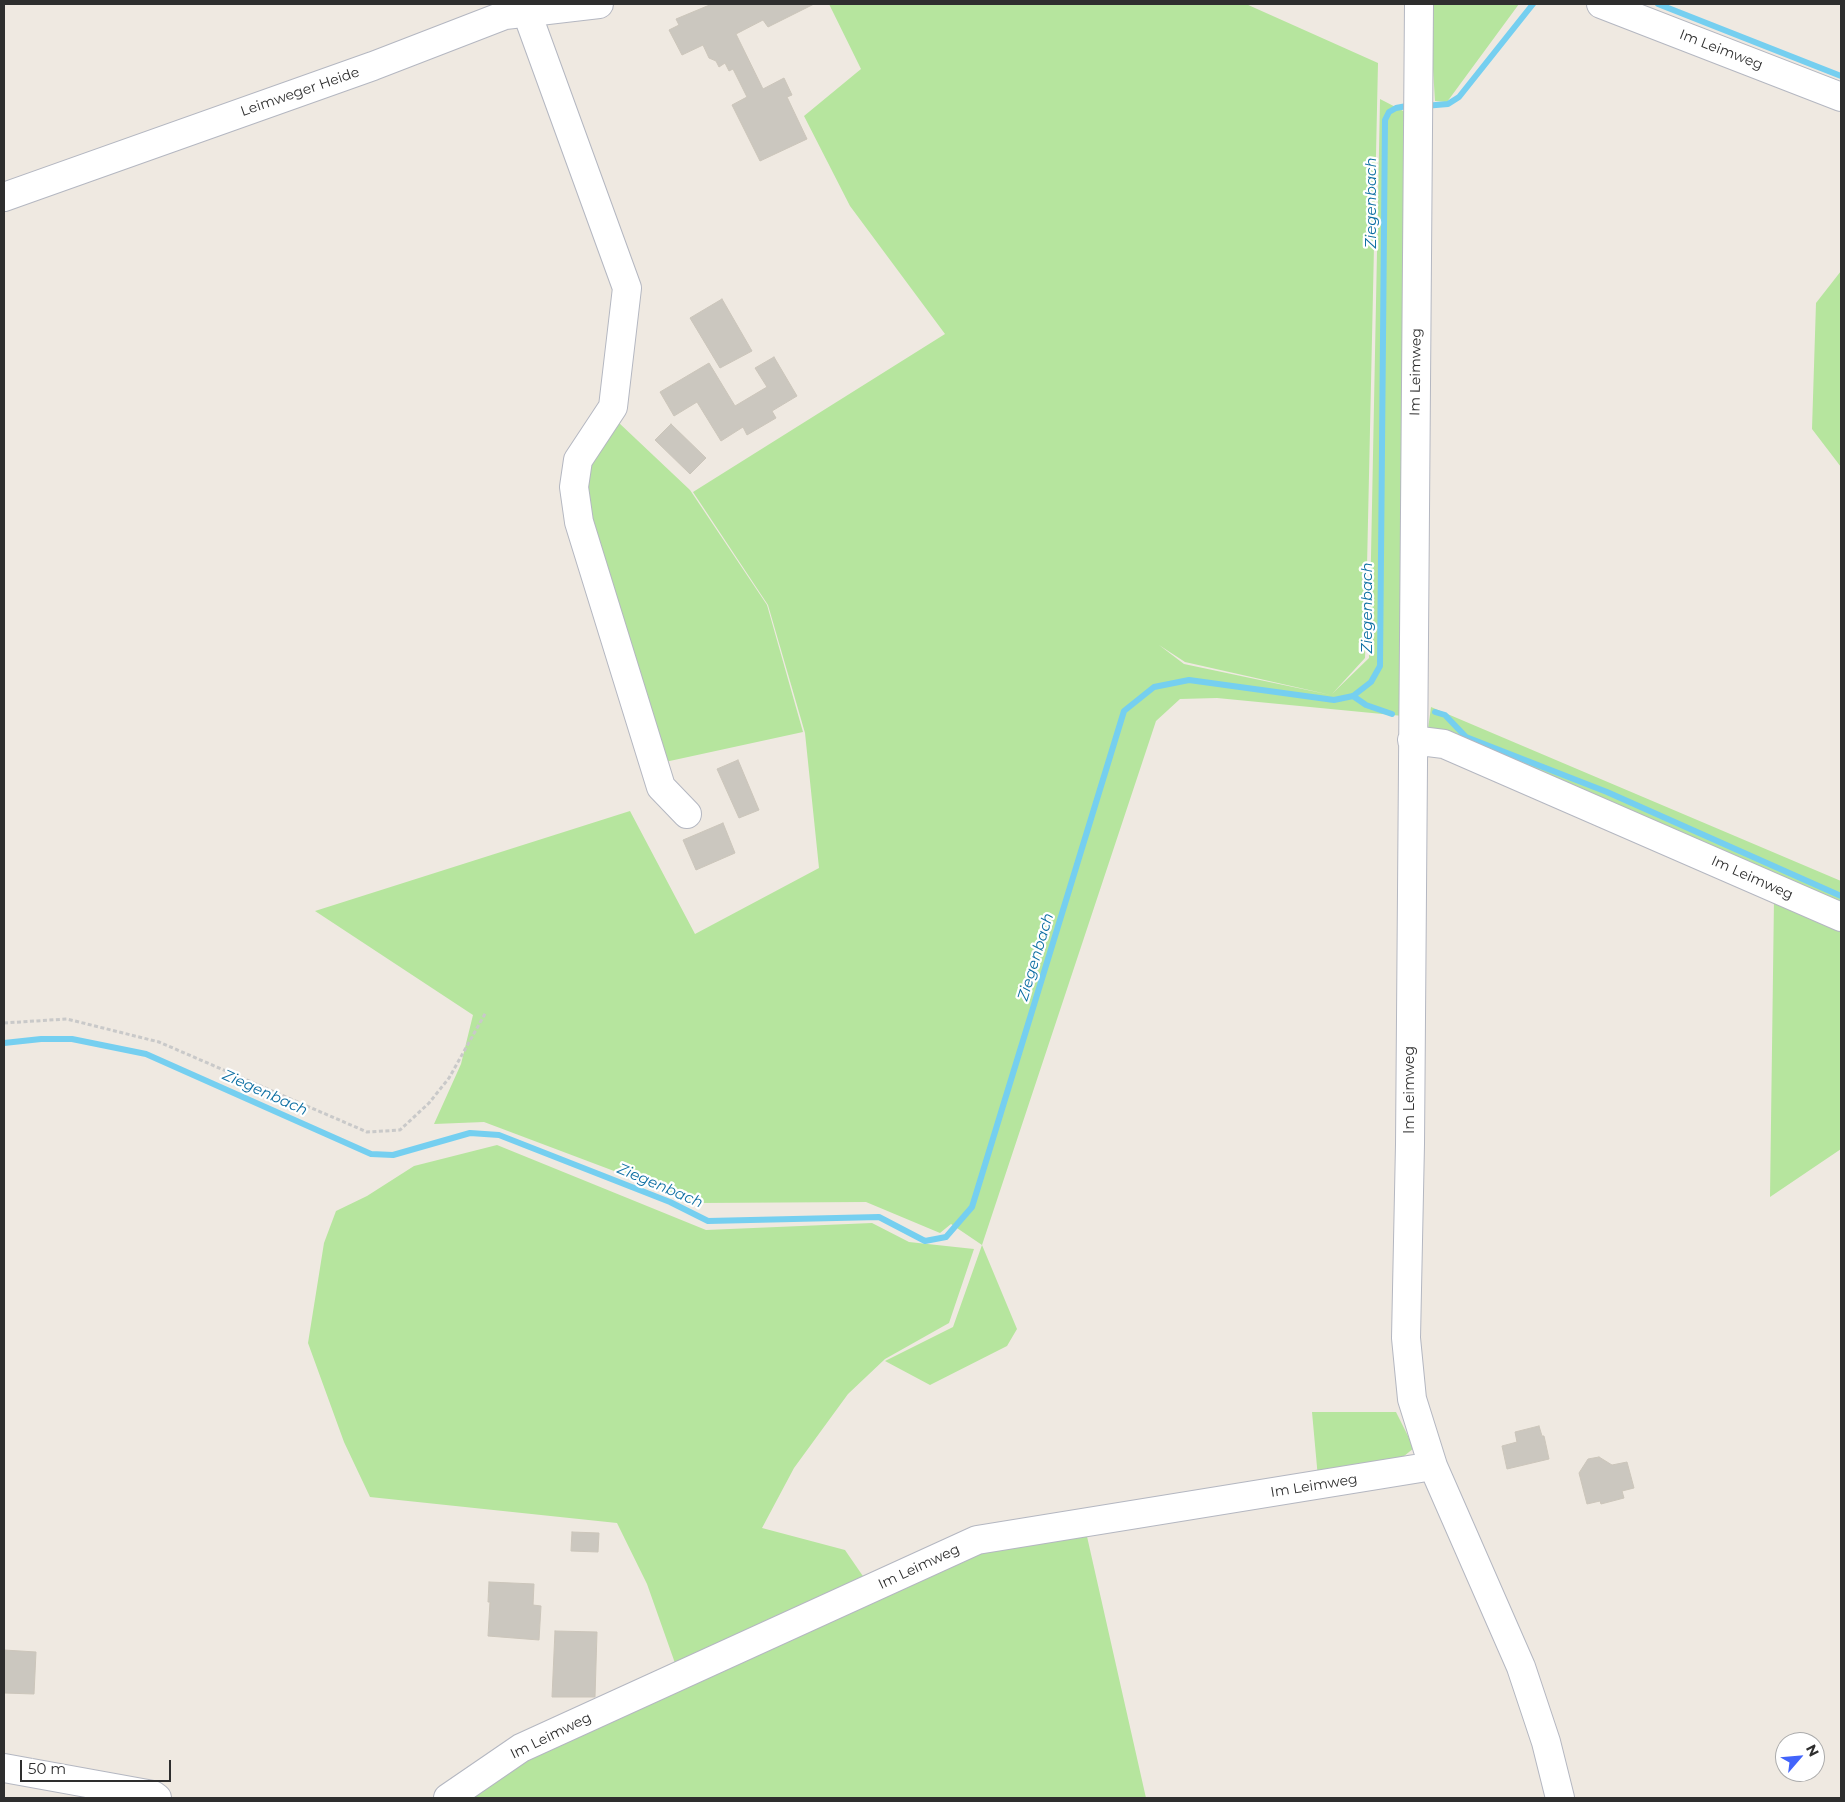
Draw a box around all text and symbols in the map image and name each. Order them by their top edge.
street label: Im Leimweg [1677,26,1765,74]
street label: Leimweger Heide [238,64,362,120]
water label: Ziegenbach [1363,157,1381,249]
street label: Im Leimweg [1407,328,1425,416]
water label: Ziegenbach [1359,562,1377,654]
street label: Im Leimweg [1708,852,1796,904]
water label: Ziegenbach [1014,911,1058,1003]
street label: Im Leimweg [1402,1046,1418,1134]
water label: Ziegenbach [220,1066,310,1120]
water label: Ziegenbach [615,1160,705,1212]
street label: Im Leimweg [1269,1471,1359,1501]
street label: Im Leimweg [876,1541,962,1593]
street label: Im Leimweg [508,1709,594,1763]
north arrow [1775,1732,1825,1782]
text: N [1802,1742,1823,1760]
scale bar [22,1750,174,1782]
text: 50 m [28,1759,66,1778]

